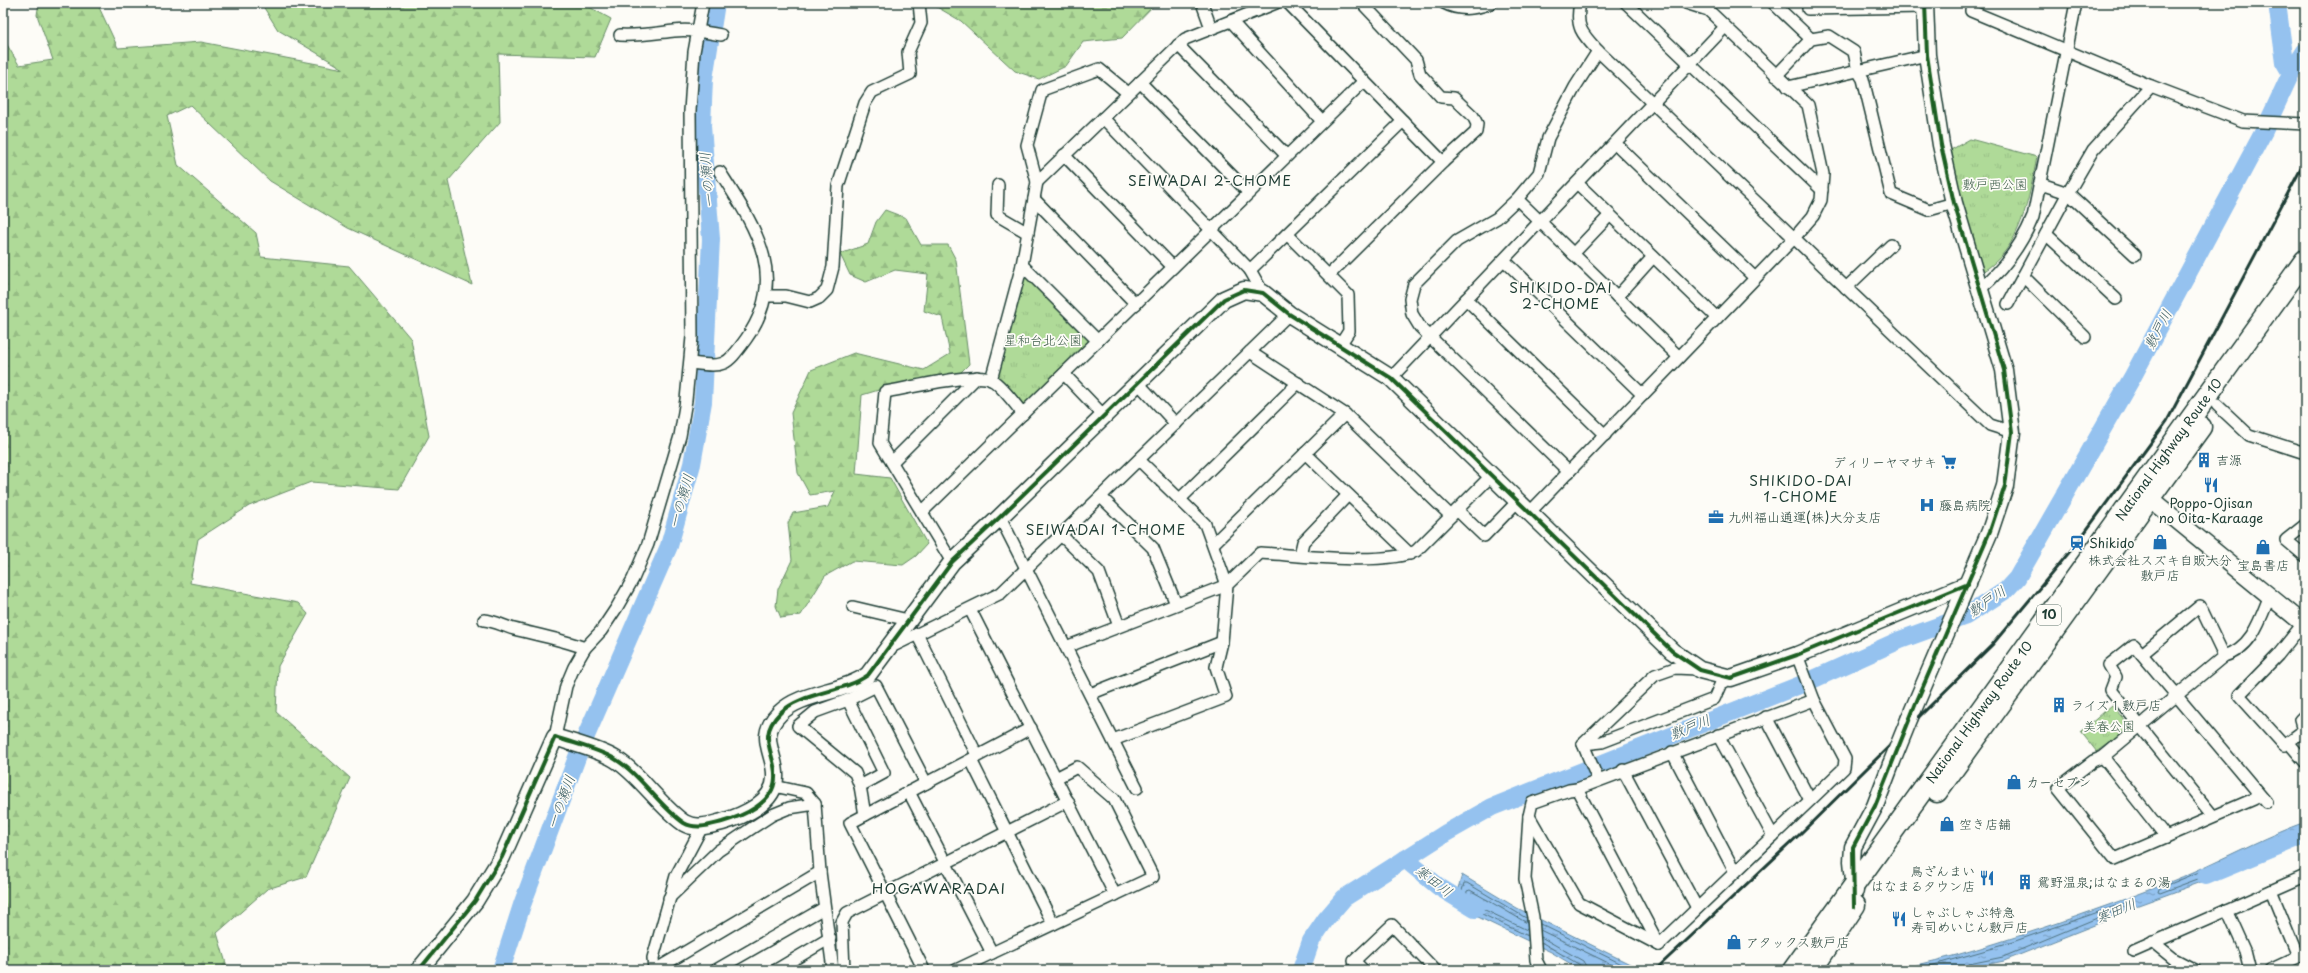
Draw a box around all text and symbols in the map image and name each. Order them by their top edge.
water label: 一の瀬川 [694,151,719,209]
district label: SEIWADAI 2-CHOME [1128,170,1292,191]
park label: 敷戸西公園 [1962,174,2028,193]
district label: SHIKIDO-DAI 2-CHOME [1509,277,1613,314]
water label: 敷戸川 [2138,305,2177,352]
park label: 星和台北公園 [1004,330,1082,349]
street label: National Highway Route 10 [2110,374,2226,524]
place label: 吉源 [2216,450,2242,469]
building icon: 吉源 [2195,451,2213,469]
place label: ディリーヤマサキ [1833,452,1937,471]
supermarket icon: ディリーヤマサキ [1940,453,1958,471]
district label: SHIKIDO-DAI 1-CHOME [1749,470,1853,507]
water label: 一の瀬川 [663,471,698,531]
restaurant icon: Poppo-Ojisan no Oita-Karaage [2202,476,2220,494]
place label: Poppo-Ojisan no Oita-Karaage [2159,493,2263,527]
place label: 藤島病院 [1939,495,1991,514]
hospital icon: 藤島病院 [1918,496,1936,514]
place label: 九州福山通運(株)大分支店 [1728,507,1881,526]
office icon: 九州福山通運(株)大分支店 [1707,508,1725,526]
district label: SEIWADAI 1-CHOME [1026,519,1186,540]
place label: Shikido [2089,533,2134,552]
shop icon: 株式会社スズキ自販大分 敷戸店 [2151,533,2169,551]
station icon: Shikido [2068,534,2086,552]
shop icon: 宝島書店 [2254,538,2272,556]
place label: 株式会社スズキ自販大分 敷戸店 [2088,550,2232,584]
place label: 宝島書店 [2237,555,2289,574]
water label: 敷戸川 [1963,580,2010,621]
road number: 10 [2037,605,2061,625]
street label: National Highway Route 10 [1921,637,2036,787]
place label: ライズ１敷戸店 [2071,695,2161,714]
building icon: ライズ１敷戸店 [2050,696,2068,714]
water label: 敷戸川 [1666,709,1713,744]
park label: 美春公園 [2083,716,2135,735]
water label: 一の瀬川 [541,772,580,832]
place label: カーセブン [2026,772,2091,791]
shop icon: カーセブン [2005,773,2023,791]
place label: 空き店舗 [1959,814,2011,833]
shop icon: 空き店舗 [1938,815,1956,833]
water label: 寒田川 [1411,860,1457,902]
place label: 鳥ざんまい はなまるタウン店 [1871,861,1975,895]
restaurant icon: 鳥ざんまい はなまるタウン店 [1978,869,1996,887]
place label: 鴛野温泉;はなまるの湯 [2037,872,2171,891]
building icon: 鴛野温泉;はなまるの湯 [2016,873,2034,891]
district label: HOGAWARADAI [872,876,1006,899]
water label: 寒田川 [2092,893,2139,928]
place label: しゃぶしゃぶ特急 寿司めいじん敷戸店 [1911,902,2028,936]
restaurant icon: しゃぶしゃぶ特急 寿司めいじん敷戸店 [1890,910,1908,928]
place label: アタックス敷戸店 [1746,932,1849,951]
shop icon: アタックス敷戸店 [1725,933,1743,951]

